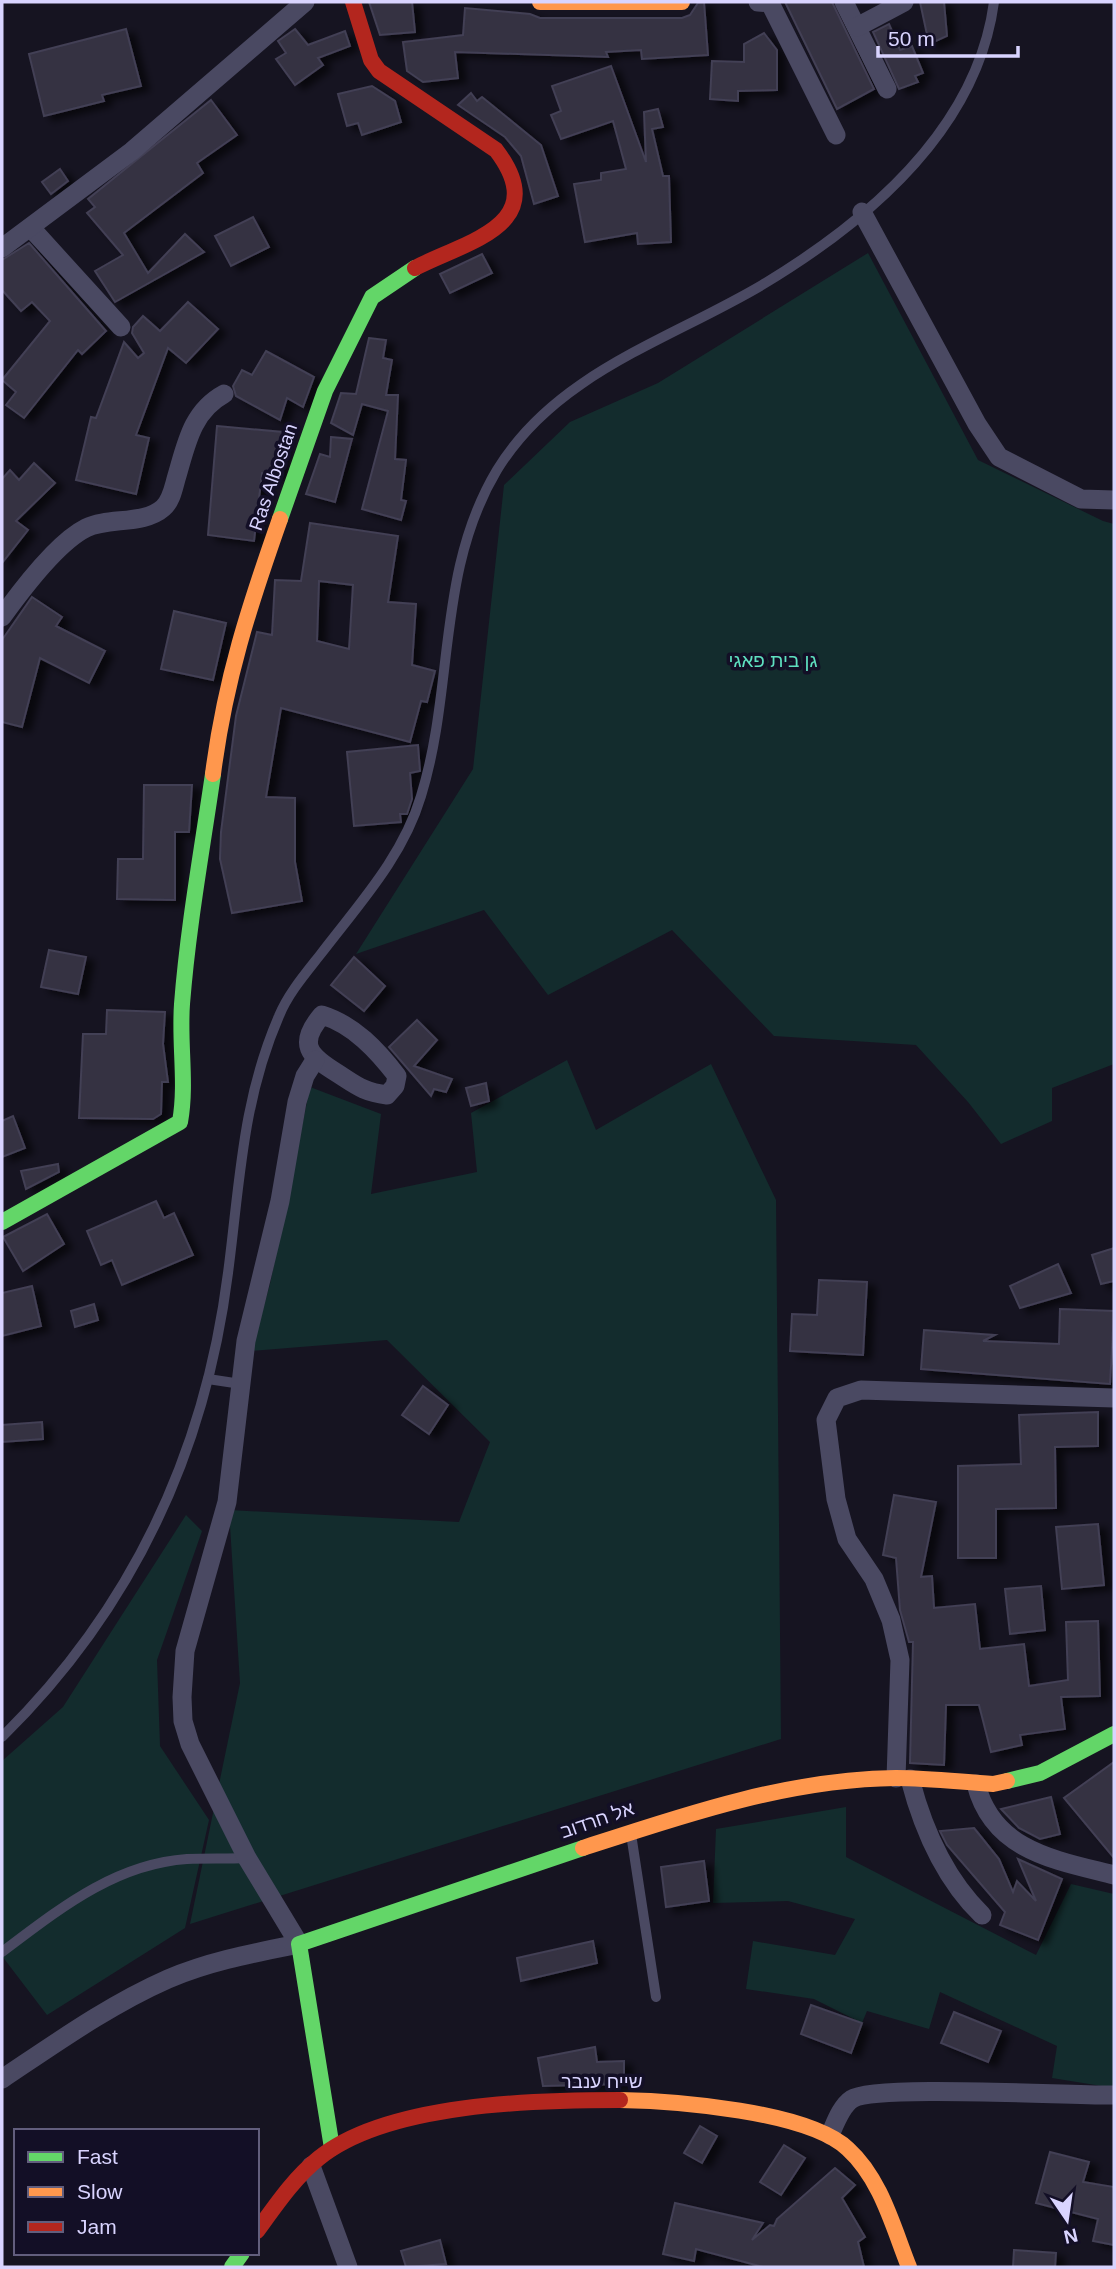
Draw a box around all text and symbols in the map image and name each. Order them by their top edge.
scale bar [878,14,1018,58]
text: 50 m [888,27,935,50]
street label: Ras Albostan [245,421,301,533]
park label: גן בית פאגי [728,650,818,671]
street label: אל חרדוב [557,1798,637,1842]
street label: שייח ענבר [561,2071,643,2092]
legend [14,2129,259,2255]
text: Fast [77,2145,118,2168]
text: Slow [77,2180,123,2203]
north arrow [1032,2185,1102,2255]
text: Jam [77,2215,117,2238]
text: N [1062,2224,1080,2248]

